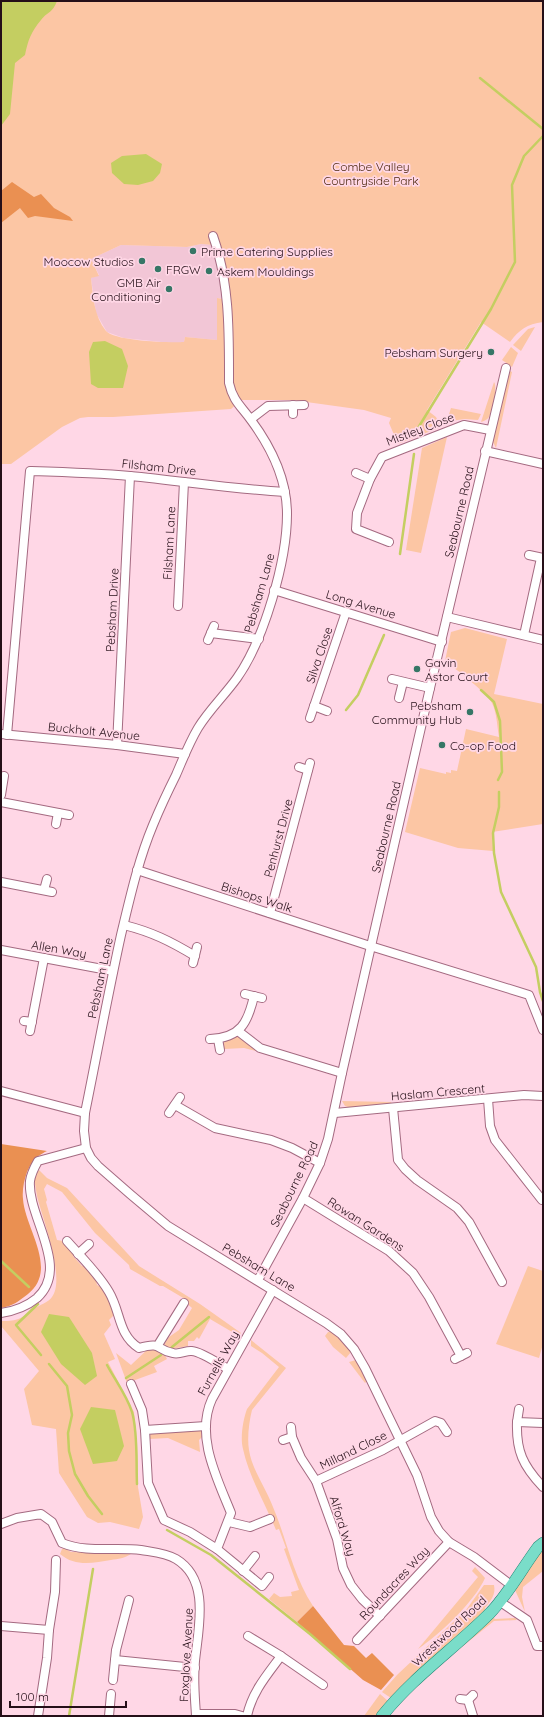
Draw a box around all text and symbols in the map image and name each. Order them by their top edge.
park label: Combe Valley Countryside Park [323,159,419,188]
place label: Prime Catering Supplies [201,244,333,259]
marker: Prime Catering Supplies [188,246,198,256]
place label: Moocow Studios [43,254,134,269]
marker: Moocow Studios [137,256,147,266]
place label: FRGW [166,262,201,277]
marker: FRGW [153,264,163,274]
place label: Askem Mouldings [217,264,314,279]
marker: Askem Mouldings [204,266,214,276]
place label: GMB Air Conditioning [91,275,161,304]
marker: GMB Air Conditioning [164,284,174,294]
place label: Pebsham Surgery [385,345,483,360]
marker: Pebsham Surgery [486,347,496,357]
street label: Mistley Close [384,409,456,449]
street label: Filsham Drive [121,456,197,478]
street label: Seabourne Road [441,465,477,559]
street label: Filsham Lane [160,506,178,580]
street label: Pebsham Lane [240,551,278,635]
street label: Pebsham Drive [102,567,122,652]
street label: Long Avenue [324,586,398,622]
street label: Silva Close [302,625,336,685]
place label: Gavin Astor Court [425,655,488,684]
marker: Gavin Astor Court [412,664,422,674]
place label: Pebsham Community Hub [372,698,462,727]
marker: Pebsham Community Hub [465,707,475,717]
street label: Buckholt Avenue [47,719,141,743]
place label: Co-op Food [450,738,516,753]
marker: Co-op Food [437,740,447,750]
street label: Seabourne Road [368,780,404,874]
street label: Penhurst Drive [260,797,296,879]
street label: Bishops Walk [219,878,295,916]
street label: Pebsham Lane [84,936,116,1020]
street label: Allen Way [30,937,88,961]
street label: Haslam Crescent [390,1080,486,1104]
street label: Seabourne Road [267,1139,321,1229]
street label: Rowan Gardens [325,1194,408,1255]
street label: Pebsham Lane [220,1239,298,1295]
street label: Furnells Way [194,1328,242,1398]
street label: Milland Close [317,1427,389,1473]
street label: Alford Way [327,1494,359,1558]
street label: Roundacres Way [356,1543,432,1623]
street label: Wrestwood Road [409,1593,489,1669]
street label: Foxglove Avenue [176,1607,196,1702]
scale bar [10,1683,126,1709]
text: 100 m [16,1689,49,1704]

